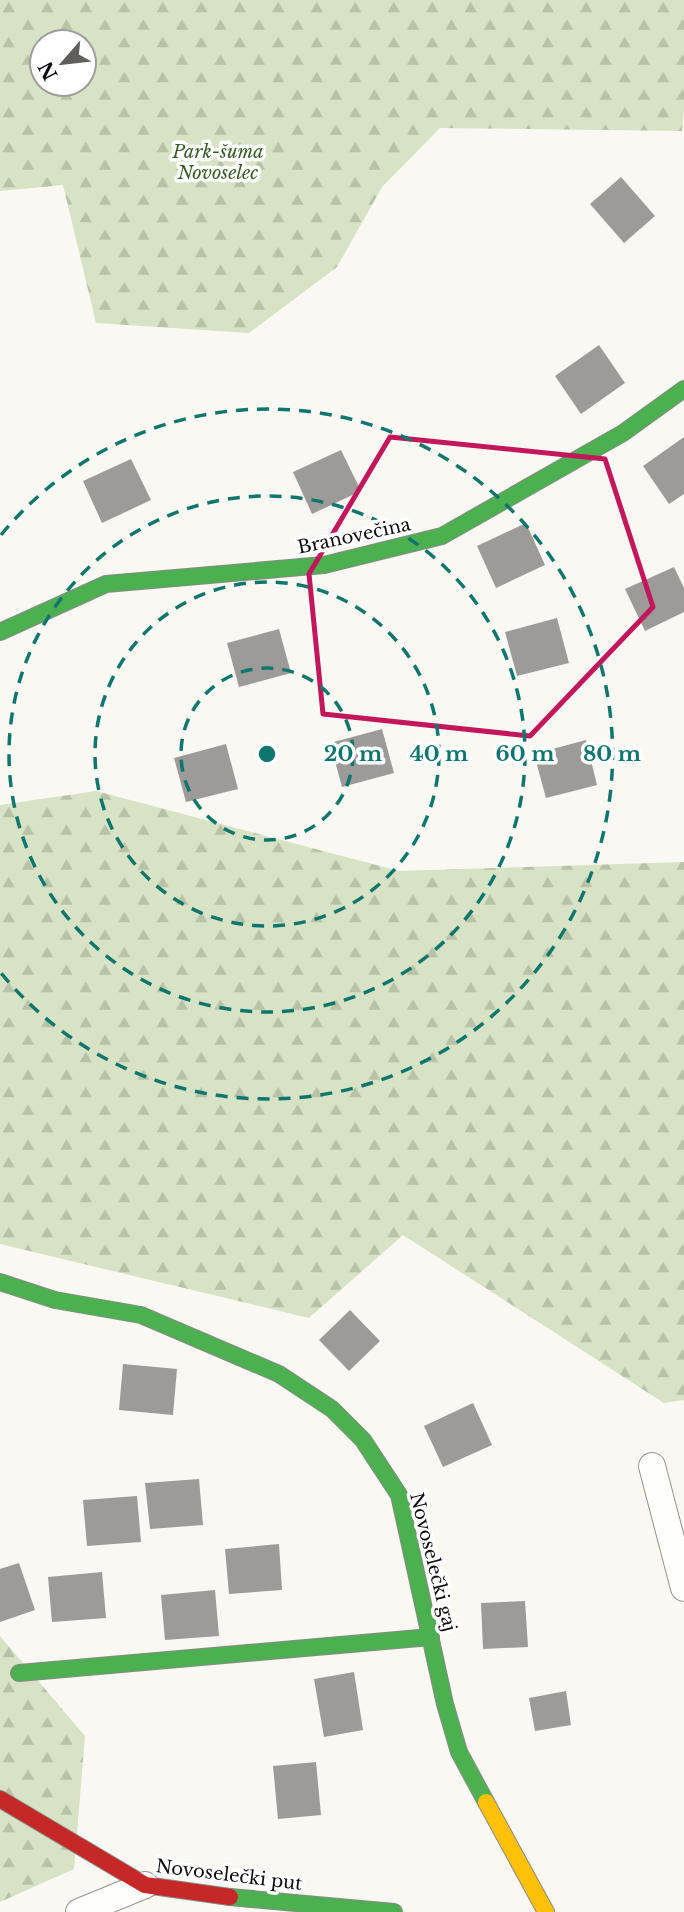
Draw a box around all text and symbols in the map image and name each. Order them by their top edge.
north arrow [28,28,98,98]
text: N [34,57,63,84]
park label: Park-šuma Novoselec [171,141,264,184]
street label: Branovečina [295,513,413,559]
text: 20 m [324,741,382,767]
text: 40 m [410,741,468,767]
text: 60 m [496,741,554,767]
text: 80 m [583,741,641,767]
centre of rings [255,742,279,766]
street label: Novoselečki gaj [405,1490,461,1634]
street label: Novoselečki put [155,1855,304,1895]

